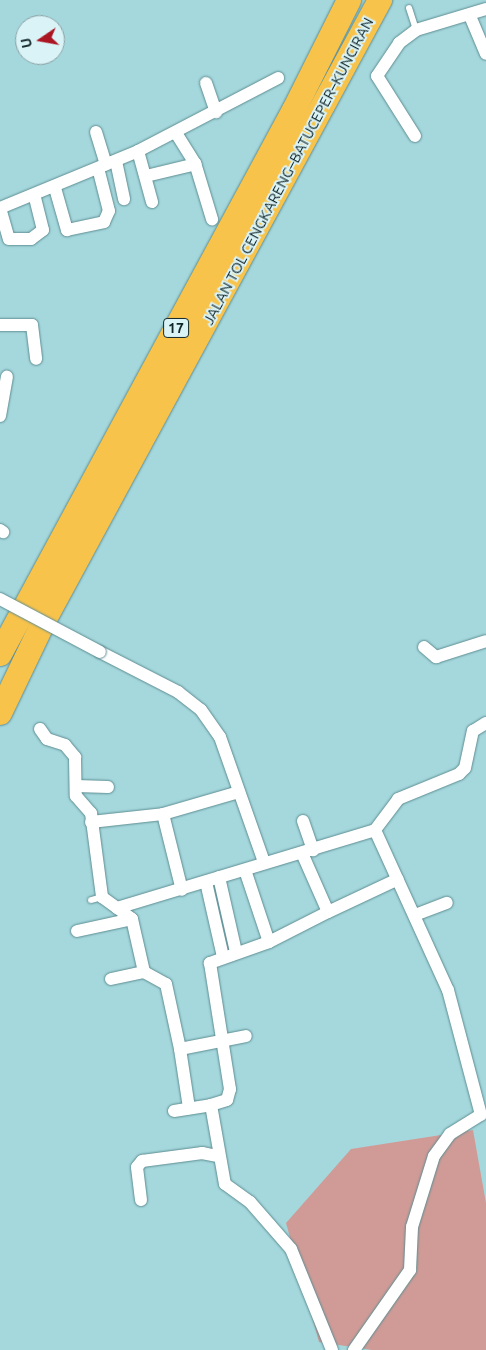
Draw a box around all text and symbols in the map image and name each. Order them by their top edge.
street label: JALAN TOL CENGKARENG–BATUCEPER–KUNCIRAN [199,14,377,328]
north arrow [15,15,65,65]
text: U [17,36,35,49]
road number: 17 [162,316,190,339]

